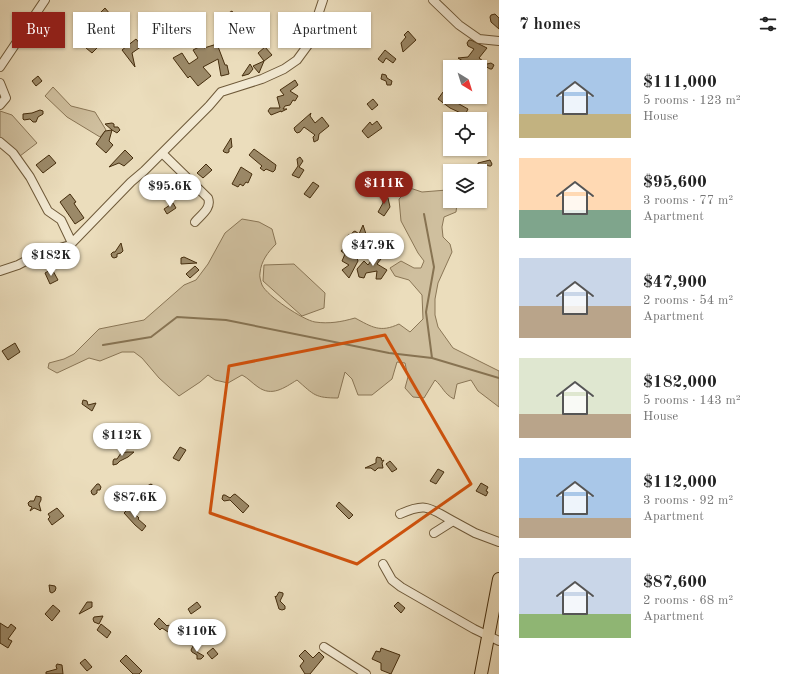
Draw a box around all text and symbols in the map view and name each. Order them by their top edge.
chip: Buy [12,12,65,48]
chip: Rent [73,12,130,48]
chip: Filters [138,12,206,48]
chip: New [214,12,270,48]
chip: Apartment [278,12,371,48]
icon: filters [757,13,779,35]
text: 7 homes [519,16,581,33]
north arrow [443,60,487,104]
map controls [443,60,487,208]
icon: home [551,74,599,122]
text: $111,000 [643,74,717,91]
text: 5 rooms · 123 m² [643,94,741,107]
text: House [643,110,678,123]
button: locate [443,112,487,156]
button: layers [443,164,487,208]
pin: $111K [356,171,412,205]
pin: $95.6K [137,174,203,208]
icon: home [551,174,599,222]
text: $95,600 [643,174,707,191]
text: $111K [364,177,404,190]
text: $95.6K [148,180,192,193]
text: 3 rooms · 77 m² [643,194,733,207]
text: Apartment [643,210,704,223]
pin: $47.9K [340,233,406,267]
text: $47.9K [351,239,395,252]
pin: $182K [23,243,79,277]
text: $182K [31,249,71,262]
icon: home [551,274,599,322]
text: $47,900 [643,274,707,291]
text: 2 rooms · 54 m² [643,294,733,307]
text: Apartment [643,310,704,323]
icon: home [551,374,599,422]
text: $182,000 [643,374,717,391]
text: 5 rooms · 143 m² [643,394,741,407]
text: House [643,410,678,423]
pin: $112K [94,423,150,457]
text: $112K [102,429,142,442]
icon: home [551,474,599,522]
text: $112,000 [643,474,717,491]
pin: $87.6K [102,485,168,519]
text: $87.6K [113,491,157,504]
text: 3 rooms · 92 m² [643,494,733,507]
text: Apartment [643,510,704,523]
icon: home [551,574,599,622]
text: $87,600 [643,574,707,591]
text: 2 rooms · 68 m² [643,594,733,607]
text: Apartment [643,610,704,623]
pin: $110K [169,619,225,653]
text: $110K [177,625,217,638]

